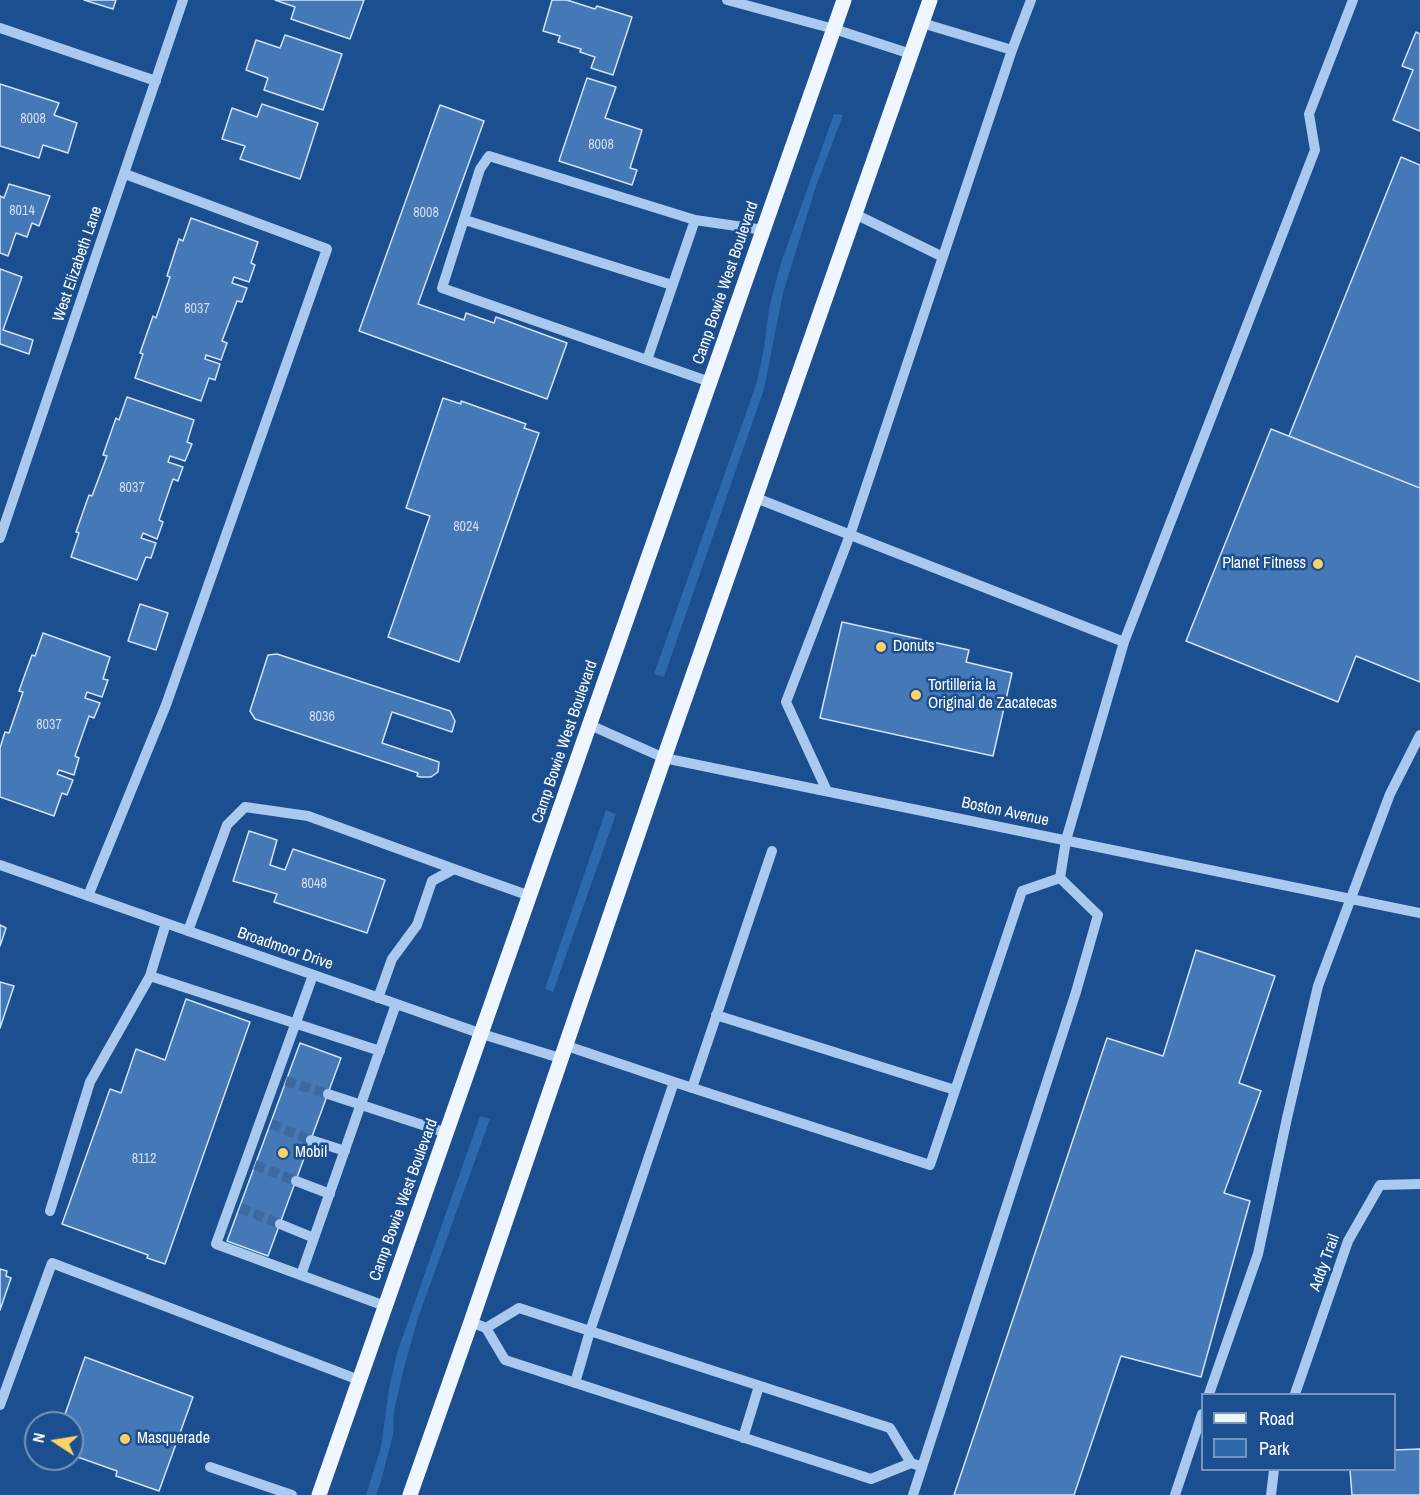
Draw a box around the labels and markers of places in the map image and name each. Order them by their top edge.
place label: Planet Fitness [1222,554,1306,574]
marker: Planet Fitness [1311,557,1325,571]
place label: Donuts [893,637,935,657]
marker: Donuts [874,640,888,654]
place label: Tortilleria la Original de Zacatecas [928,676,1057,714]
marker: Tortilleria la Original de Zacatecas [909,688,923,702]
place label: Mobil [295,1143,327,1163]
marker: Mobil [276,1146,290,1160]
place label: Masquerade [137,1429,210,1449]
marker: Masquerade [118,1432,132,1446]

